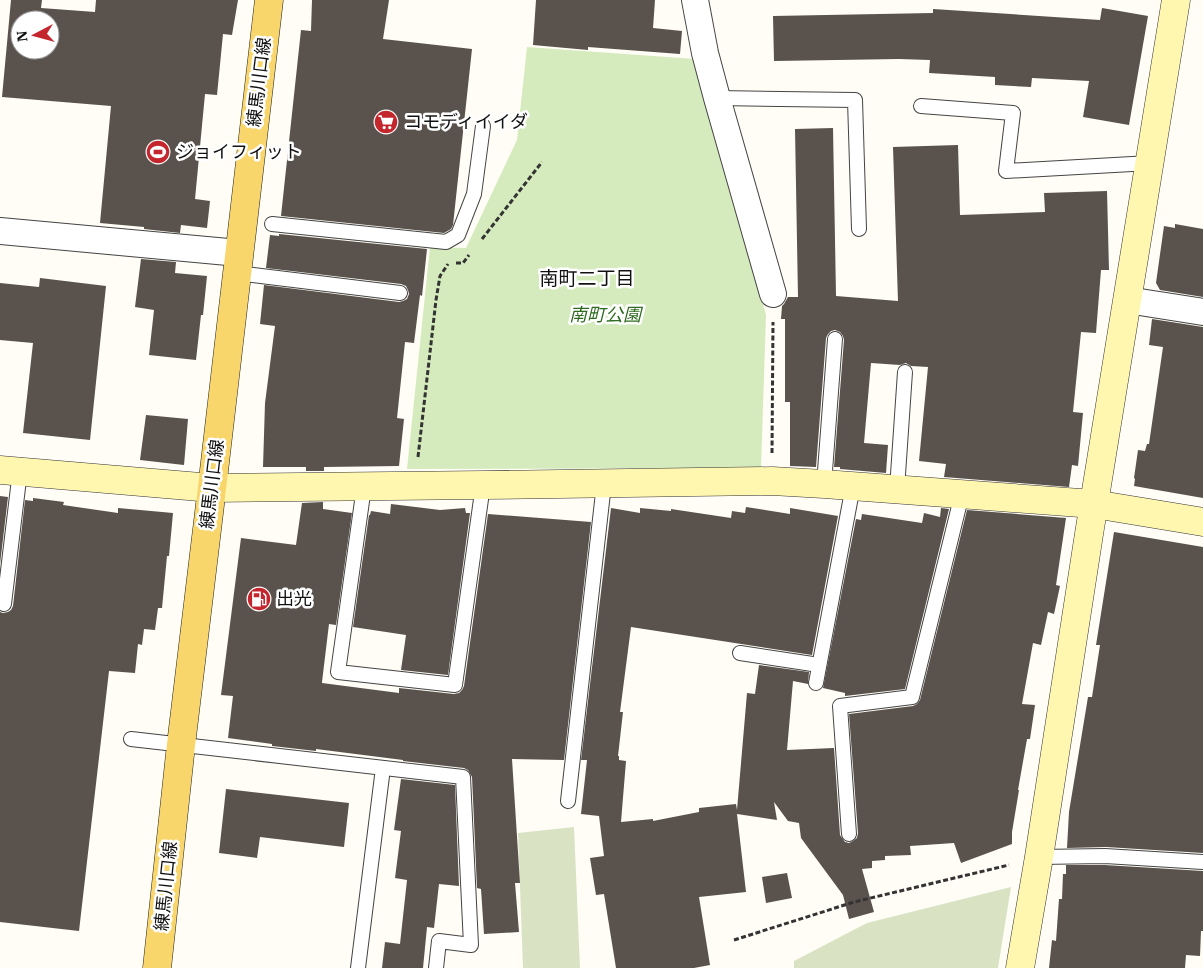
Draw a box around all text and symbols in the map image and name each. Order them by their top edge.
north arrow [10,10,60,60]
text: N [13,30,32,43]
street label: 練馬川口線 [242,36,275,128]
supermarket icon: コモディイイダ [373,109,399,135]
place label: コモディイイダ [404,110,528,133]
sports icon: ジョイフィット [145,139,171,165]
place label: ジョイフィット [176,140,302,163]
district label: 南町二丁目 [539,266,635,290]
park label: 南町公園 [569,303,644,326]
street label: 練馬川口線 [195,438,228,530]
fuel station icon: 出光 [246,586,272,612]
place label: 出光 [276,587,312,610]
street label: 練馬川口線 [149,840,182,932]

